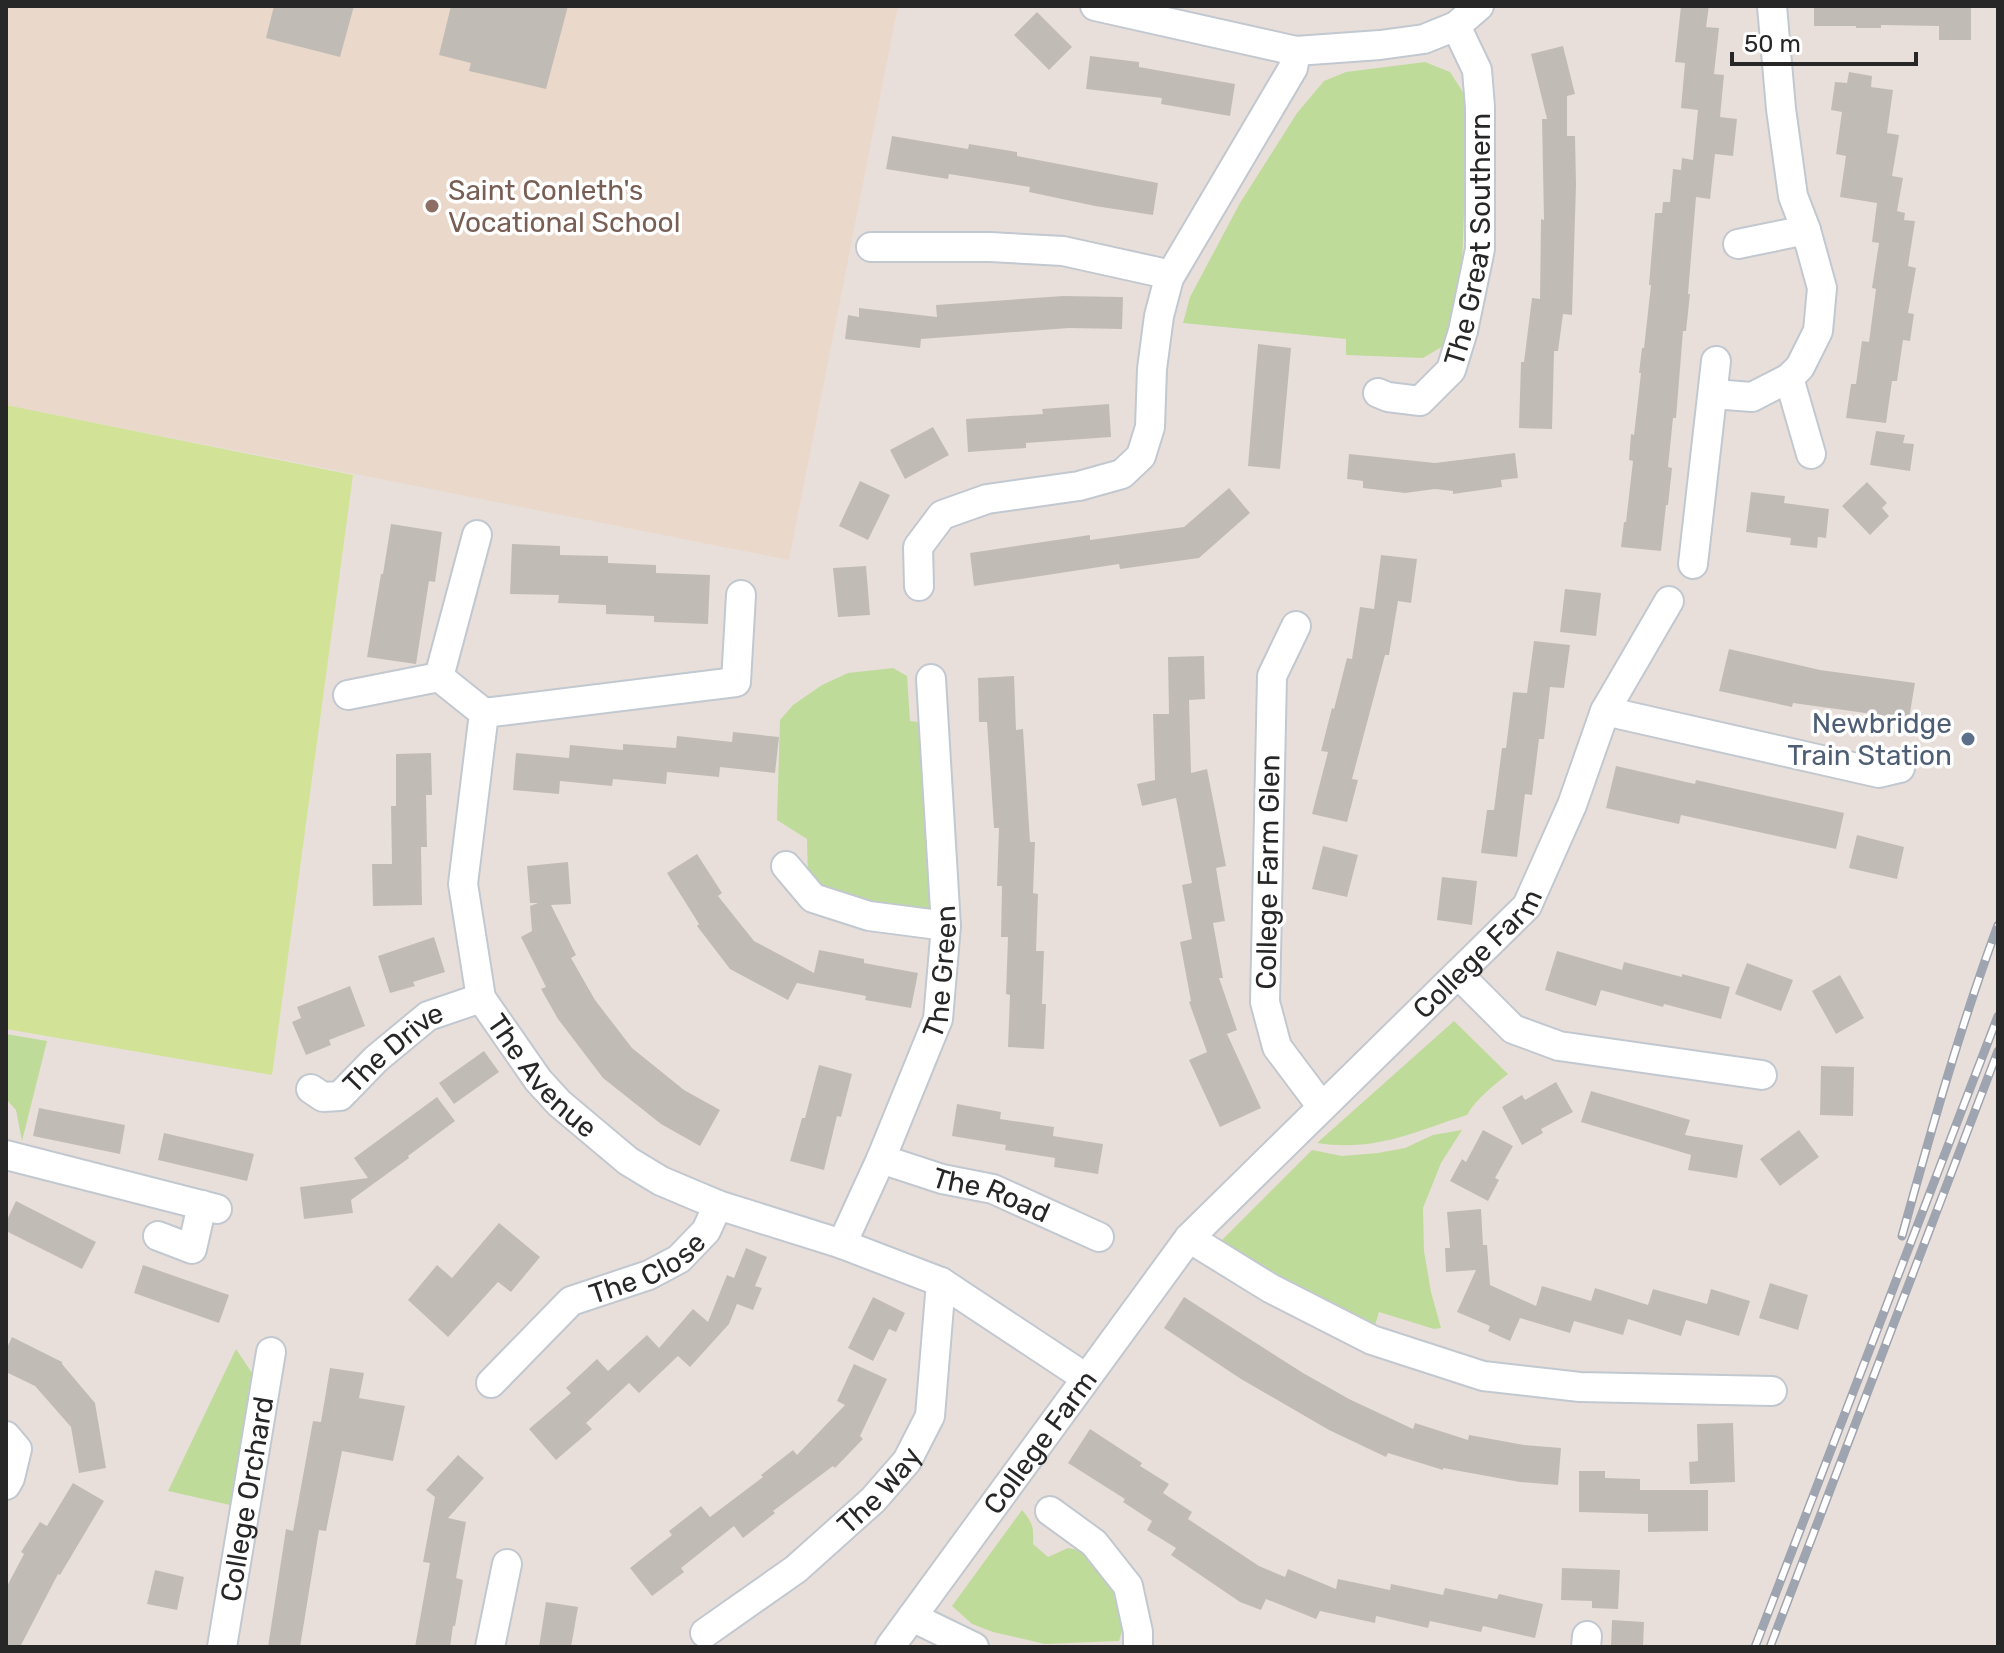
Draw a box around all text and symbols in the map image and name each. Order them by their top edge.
scale bar [1732,16,1916,66]
text: 50 m [1744,30,1801,58]
street label: The Great Southern [1437,113,1497,370]
place label: Saint Conleth's Vocational School [448,174,681,239]
marker: Saint Conleth's Vocational School [423,197,441,215]
place label: Newbridge Train Station [1787,707,1952,772]
marker: Newbridge Train Station [1959,730,1977,748]
street label: College Farm Glen [1249,754,1287,990]
street label: College Farm [1406,884,1549,1025]
street label: The Green [915,905,963,1043]
street label: The Drive [336,996,447,1099]
street label: The Avenue [481,1007,604,1144]
street label: The Road [928,1161,1055,1229]
street label: The Close [585,1226,712,1310]
street label: College Farm [976,1364,1103,1520]
street label: College Orchard [213,1394,280,1604]
street label: The Way [831,1442,928,1540]

